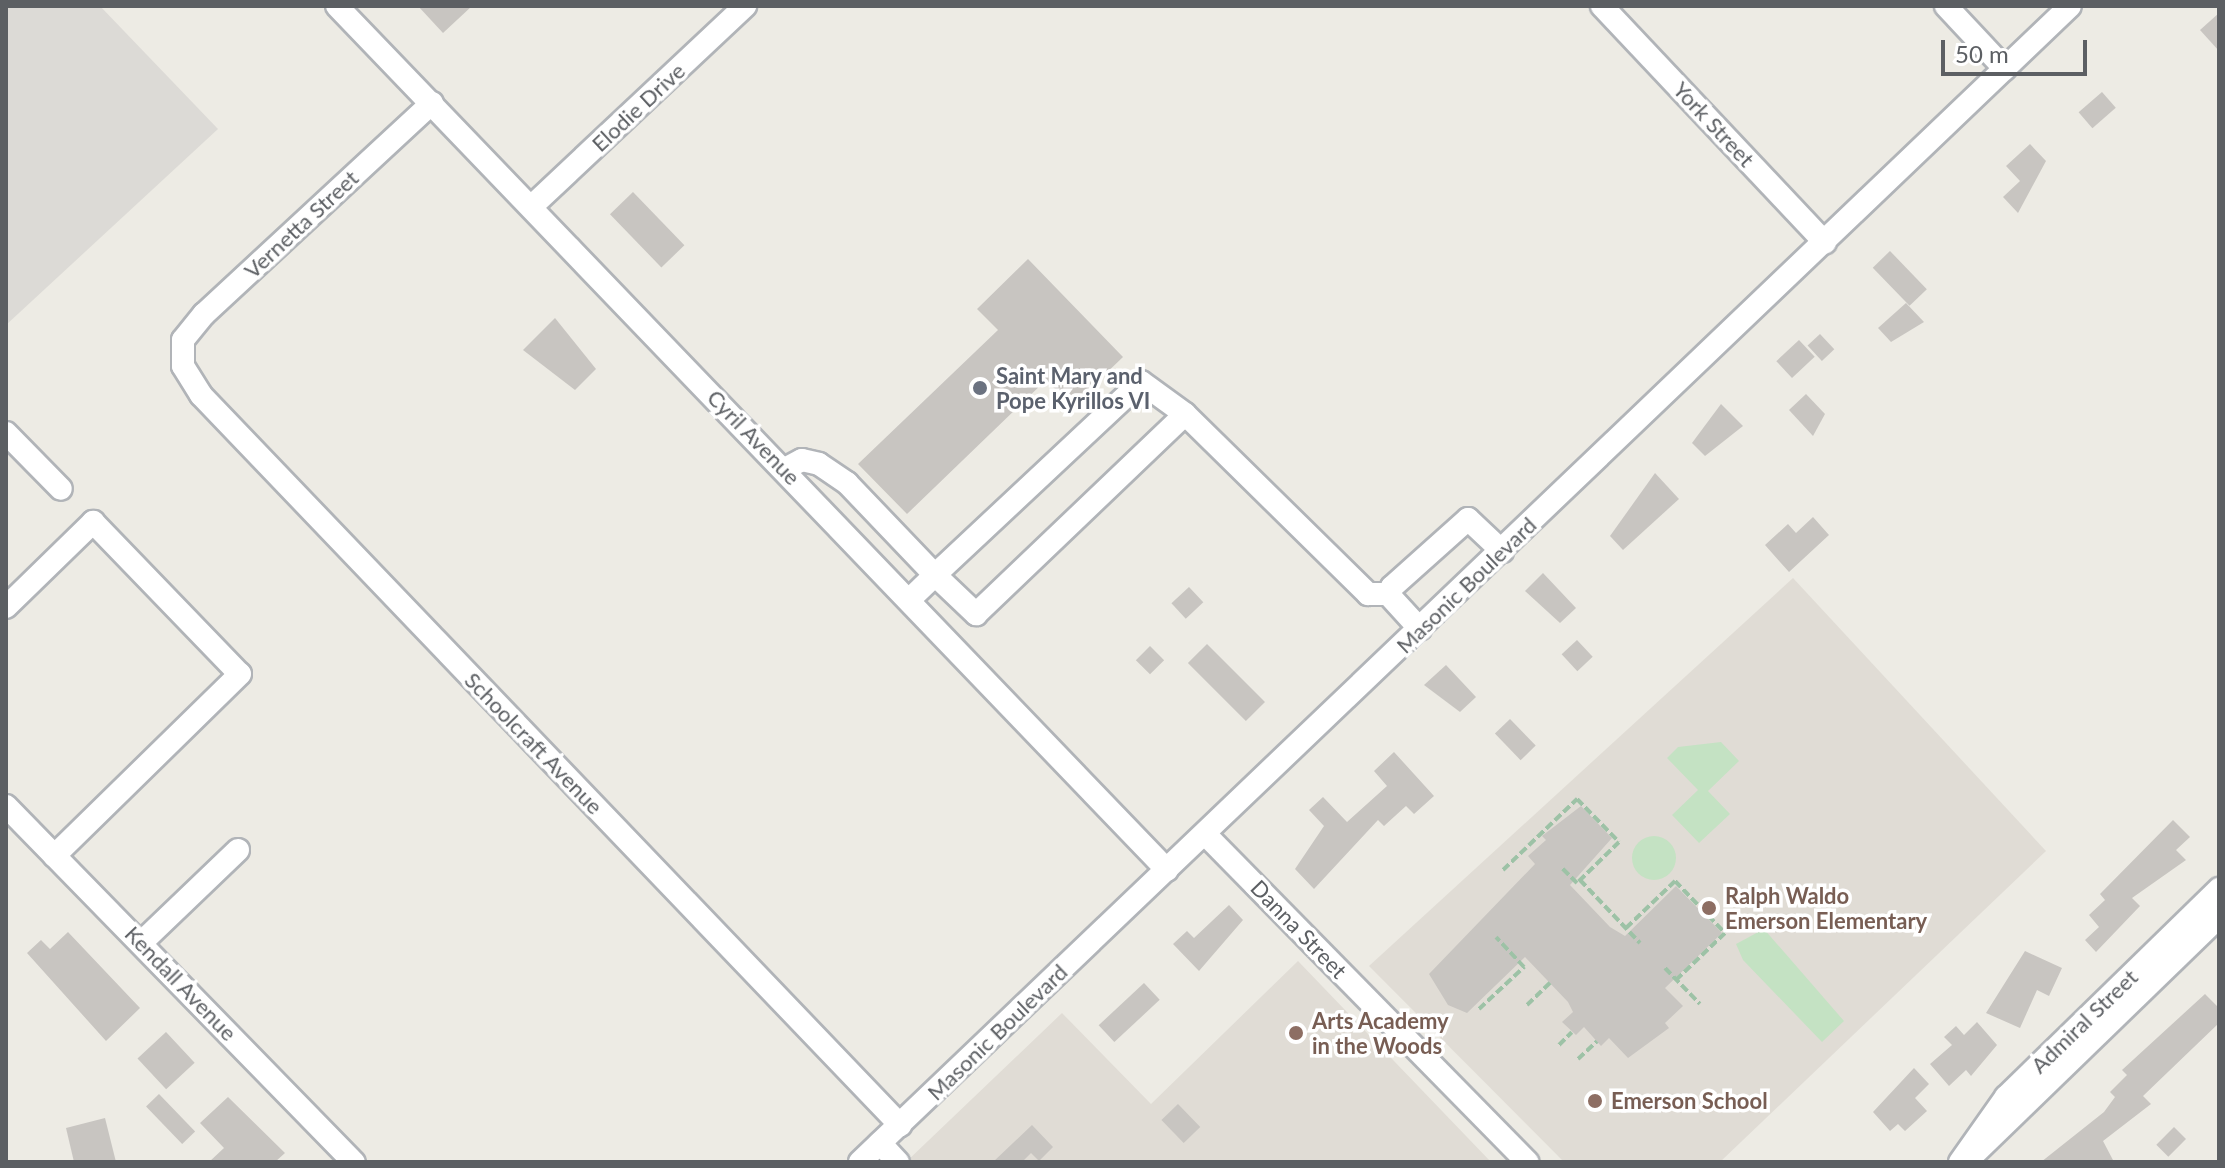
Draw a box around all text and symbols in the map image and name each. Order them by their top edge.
scale bar [1945,24,2091,74]
text: 50 m [1955,39,2009,68]
street label: Elodie Drive [586,57,690,157]
street label: York Street [1668,76,1760,172]
street label: Vernetta Street [239,164,363,284]
place label: Saint Mary and Pope Kyrillos VI [996,362,1151,414]
marker: Saint Mary and Pope Kyrillos VI [971,379,989,397]
street label: Cyril Avenue [702,384,806,490]
street label: Masonic Boulevard [1391,512,1541,658]
street label: Schoolcraft Avenue [459,666,609,820]
street label: Danna Street [1246,874,1352,984]
place label: Ralph Waldo Emerson Elementary [1725,882,1927,934]
marker: Ralph Waldo Emerson Elementary [1700,899,1718,917]
street label: Kendall Avenue [119,920,243,1046]
street label: Masonic Boulevard [922,959,1072,1105]
street label: Admiral Street [2025,964,2143,1078]
place label: Arts Academy in the Woods [1312,1007,1449,1058]
marker: Arts Academy in the Woods [1287,1024,1305,1042]
place label: Emerson School [1611,1088,1768,1114]
marker: Emerson School [1586,1092,1604,1110]

